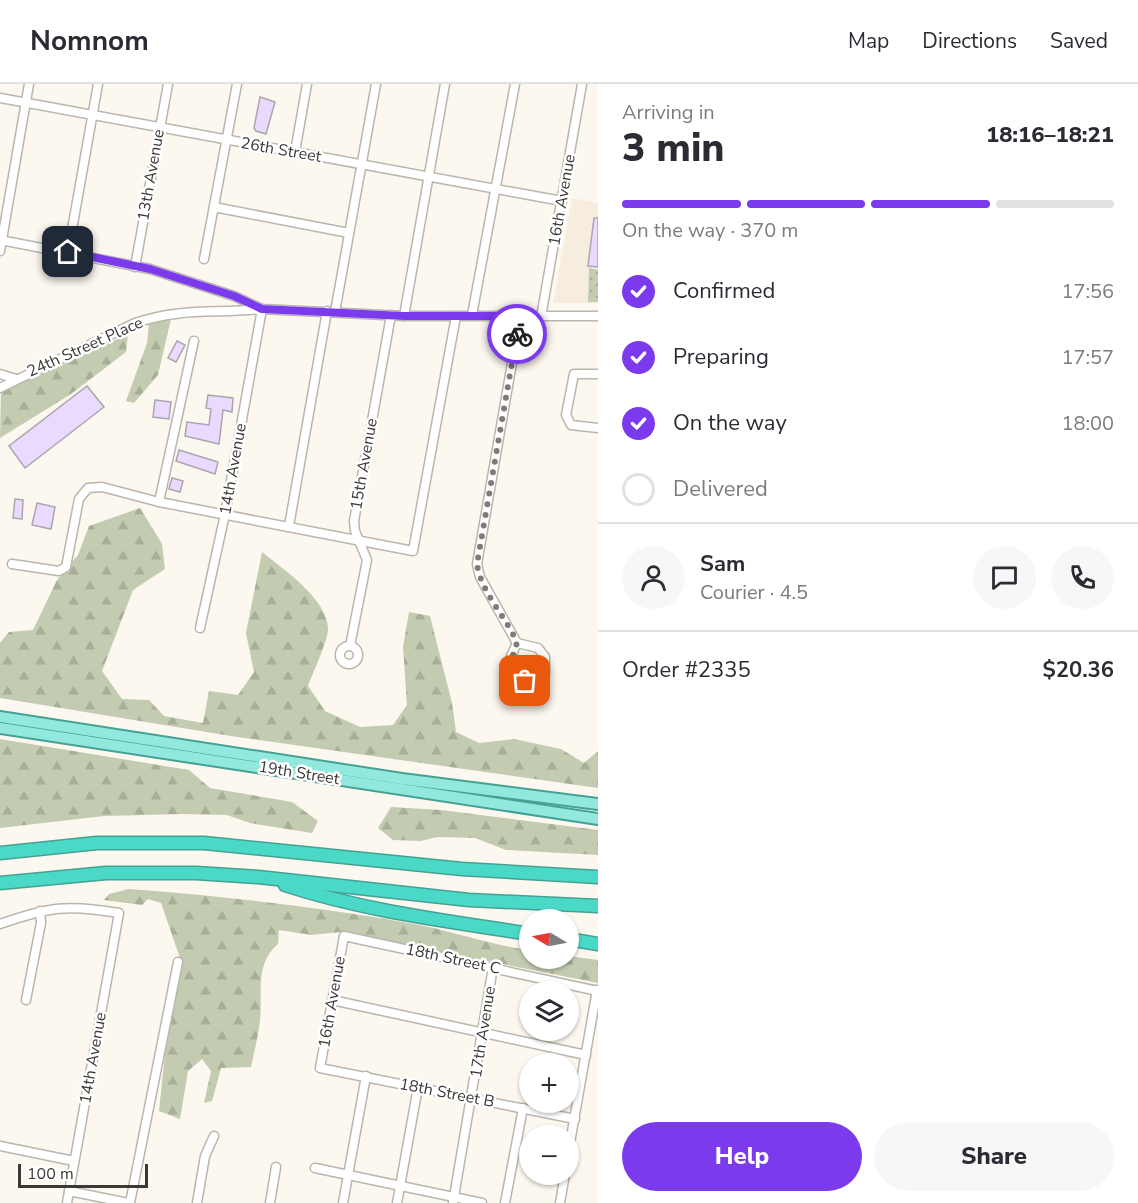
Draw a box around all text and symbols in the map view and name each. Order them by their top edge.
text: Nomnom [30,22,149,60]
text: Map [848,27,889,55]
text: Directions [922,27,1017,55]
text: Saved [1050,27,1108,55]
text: Arriving in [622,99,715,126]
text: 18:16–18:21 [986,120,1114,150]
text: 3 min [622,122,725,175]
street label: 13th Avenue [132,128,170,222]
street label: 26th Street [239,132,324,168]
street label: 16th Avenue [543,153,581,247]
text: On the way · 370 m [622,217,798,244]
pin [42,226,93,277]
icon: home [51,235,84,268]
icon: check [622,275,655,308]
text: Confirmed [673,276,775,306]
text: 17:56 [1061,278,1114,305]
courier [487,304,547,364]
street label: 24th Street Place [23,312,147,382]
icon: bike [501,318,534,351]
icon: check [622,341,655,374]
text: Preparing [673,342,769,372]
text: 17:57 [1061,344,1114,371]
icon: check [622,407,655,440]
text: On the way [673,408,787,438]
text: 18:00 [1061,410,1114,437]
street label: 15th Avenue [345,417,383,511]
street label: 14th Avenue [214,422,252,516]
text: Delivered [673,474,768,504]
button: person [622,546,685,609]
button: chat [973,546,1036,609]
button: phone [1051,546,1114,609]
text: Sam [700,549,745,579]
text: Courier · 4.5 [700,579,808,606]
pin [499,655,550,706]
text: Order #2335 [622,655,751,685]
text: $20.36 [1043,655,1114,685]
icon: bag [508,664,541,697]
street label: 19th Street [257,756,341,790]
north arrow [519,909,579,969]
map controls [519,909,579,1185]
street label: 18th Street C [403,938,503,980]
street label: 16th Avenue [313,955,351,1049]
button: layers [519,981,579,1041]
street label: 17th Avenue [465,985,501,1079]
street label: 14th Avenue [74,1011,112,1105]
button: + [519,1053,579,1113]
street label: 18th Street B [397,1073,497,1113]
button: Help [622,1122,862,1191]
button: Share [874,1122,1114,1191]
button: − [519,1125,579,1185]
scale bar [18,1161,148,1188]
text: 100 m [27,1163,74,1185]

